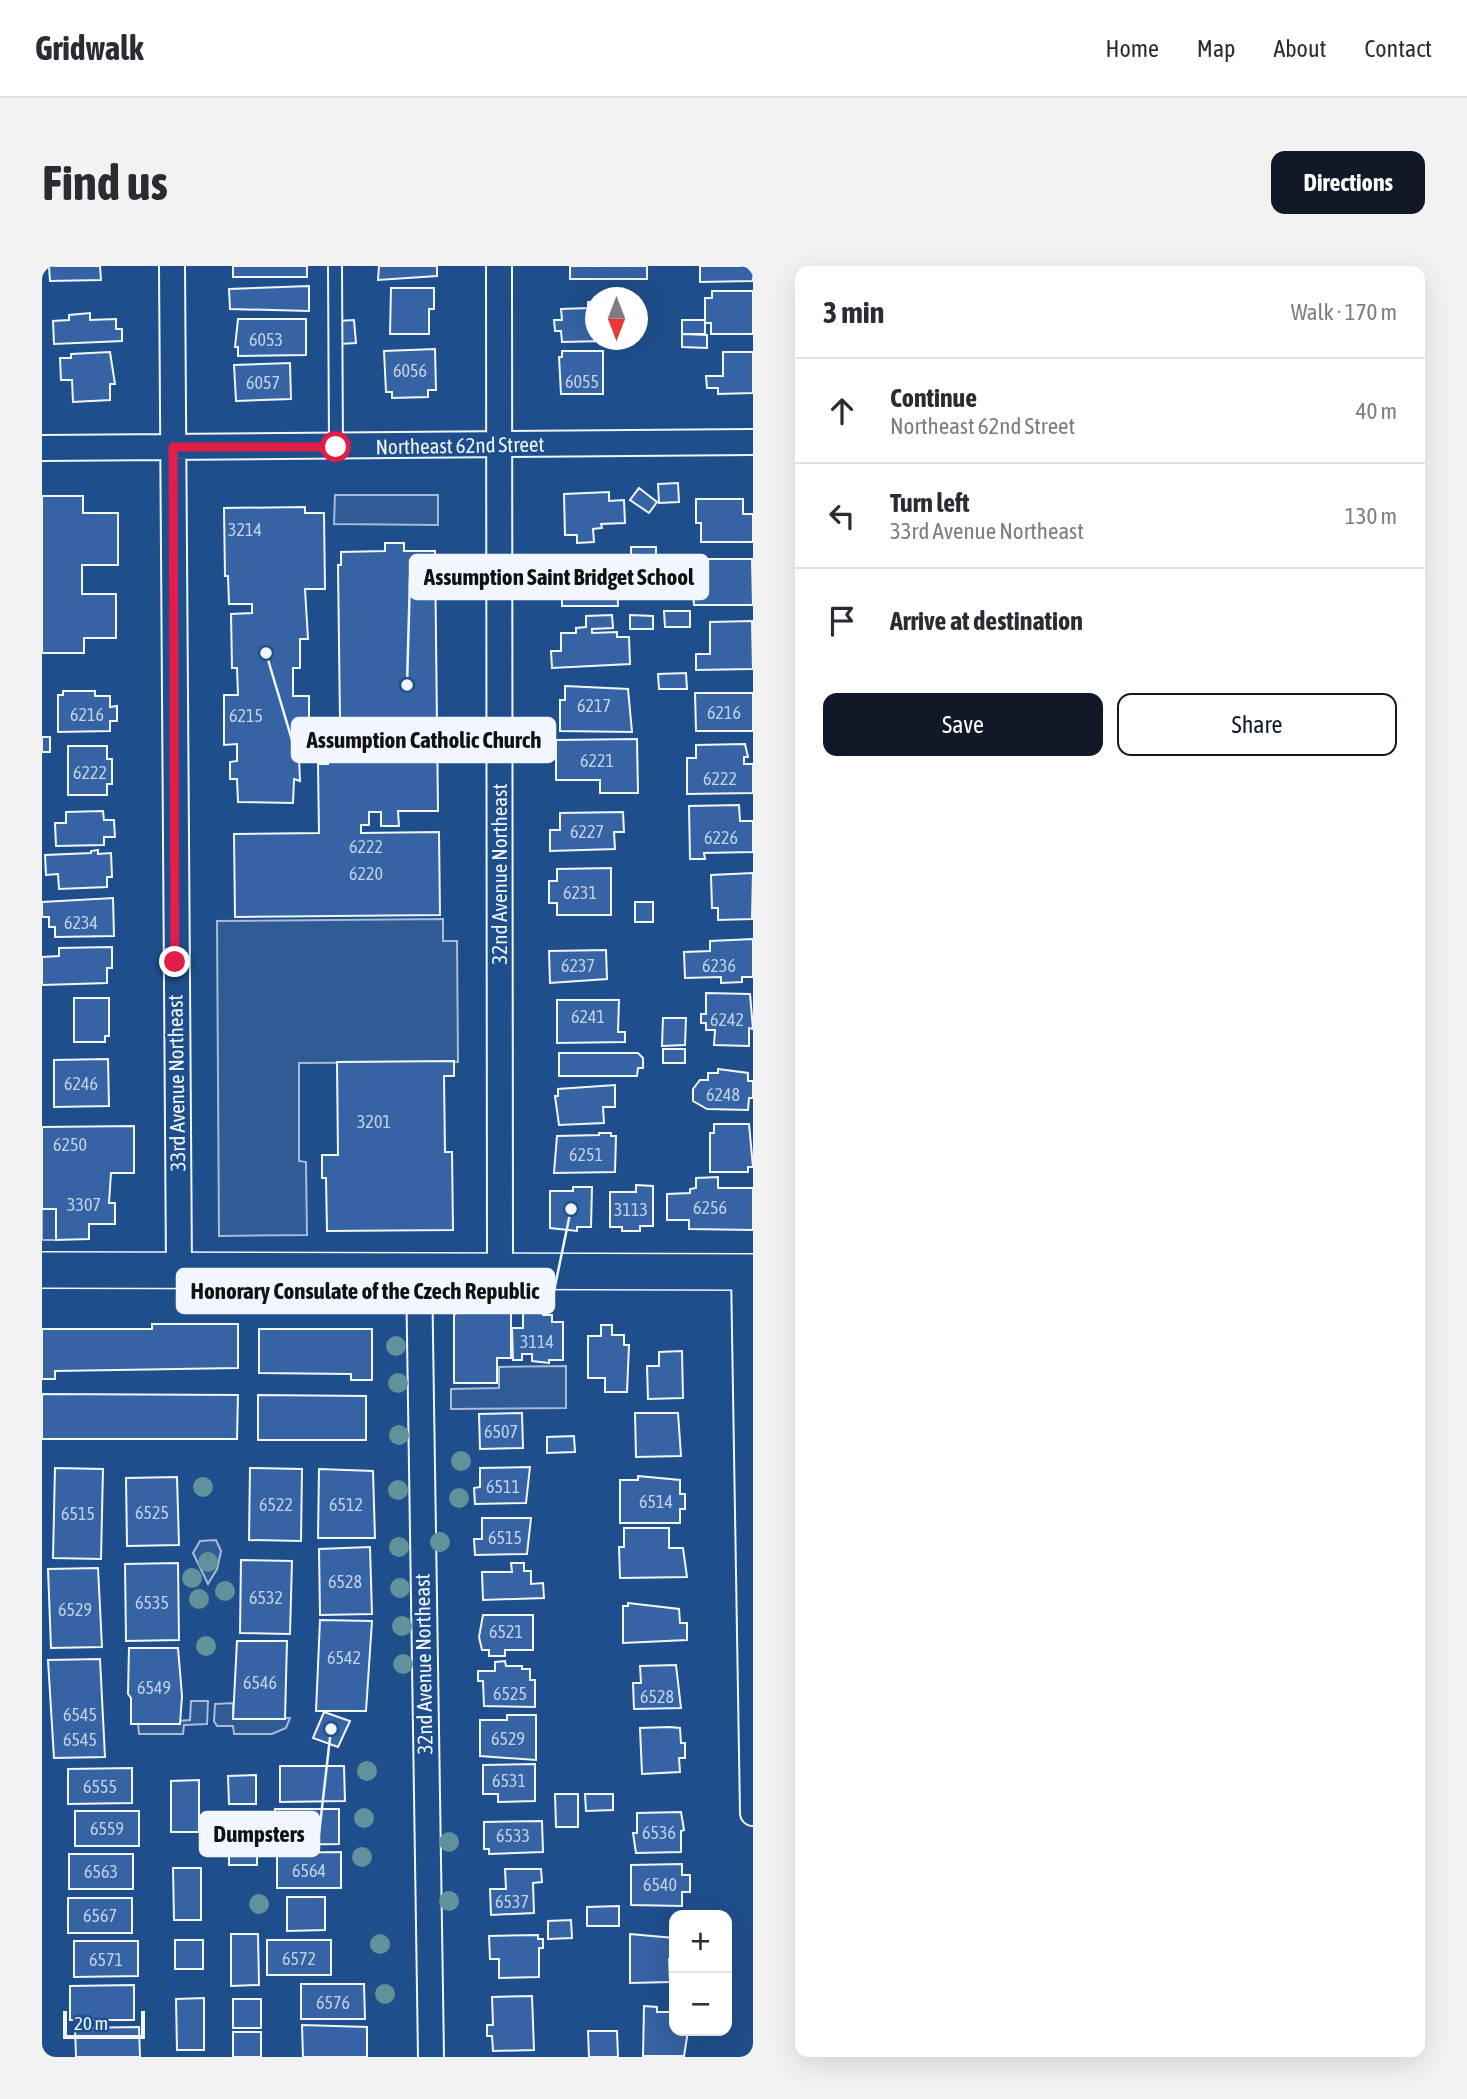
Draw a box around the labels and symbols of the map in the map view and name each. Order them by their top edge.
north arrow [585,287,648,350]
house number: 6053 [249,329,283,350]
house number: 6056 [393,360,427,381]
house number: 6055 [565,371,599,392]
house number: 6057 [246,372,280,393]
route start [320,431,351,462]
street label: Northeast 62nd Street [375,432,545,458]
house number: 3214 [228,519,262,540]
callout: Assumption Saint Bridget School [410,555,708,599]
text: Assumption Saint Bridget School [423,564,695,590]
house number: 6217 [577,695,611,716]
house number: 6216 [707,702,741,723]
house number: 6216 [70,704,104,725]
house number: 6215 [229,705,263,726]
callout: Assumption Catholic Church [292,718,555,762]
text: Assumption Catholic Church [306,727,541,753]
house number: 6221 [580,750,614,771]
house number: 6222 [73,762,107,783]
house number: 6222 [703,768,737,789]
street label: 32nd Avenue Northeast [487,784,511,965]
house number: 6227 [570,821,604,842]
house number: 6226 [704,827,738,848]
house number: 6222 [349,836,383,857]
house number: 6220 [349,863,383,884]
house number: 6231 [563,882,597,903]
house number: 6234 [64,912,98,933]
route end [159,946,190,977]
house number: 6237 [561,955,595,976]
house number: 6236 [702,955,736,976]
street label: 33rd Avenue Northeast [162,994,190,1172]
house number: 6241 [571,1006,605,1027]
house number: 6242 [710,1009,744,1030]
house number: 6246 [64,1073,98,1094]
house number: 6248 [706,1084,740,1105]
house number: 3201 [357,1111,391,1132]
house number: 6250 [53,1134,87,1155]
house number: 6251 [569,1144,603,1165]
house number: 3307 [67,1194,101,1215]
house number: 6256 [693,1197,727,1218]
house number: 3113 [614,1199,648,1220]
callout: Honorary Consulate of the Czech Republic [177,1269,554,1313]
text: Honorary Consulate of the Czech Republic [191,1278,540,1304]
house number: 3114 [520,1331,554,1352]
house number: 6507 [484,1421,518,1442]
house number: 6511 [486,1476,520,1497]
house number: 6514 [639,1491,673,1512]
house number: 6522 [259,1494,293,1515]
house number: 6512 [329,1494,363,1515]
house number: 6525 [135,1502,169,1523]
house number: 6515 [61,1503,95,1524]
house number: 6515 [488,1527,522,1548]
house number: 6528 [328,1571,362,1592]
street label: 32nd Avenue Northeast [409,1573,437,1755]
house number: 6532 [249,1587,283,1608]
house number: 6535 [135,1592,169,1613]
house number: 6529 [58,1599,92,1620]
house number: 6521 [489,1621,523,1642]
house number: 6542 [327,1647,361,1668]
house number: 6546 [243,1672,277,1693]
house number: 6549 [137,1677,171,1698]
house number: 6525 [493,1683,527,1704]
house number: 6528 [640,1686,674,1707]
house number: 6545 [63,1704,97,1725]
house number: 6529 [491,1728,525,1749]
house number: 6545 [63,1729,97,1750]
house number: 6531 [492,1770,526,1791]
house number: 6555 [83,1776,117,1797]
callout: Dumpsters [200,1812,319,1856]
house number: 6559 [90,1818,124,1839]
text: Dumpsters [213,1821,305,1847]
house number: 6536 [642,1822,676,1843]
house number: 6533 [496,1825,530,1846]
house number: 6564 [292,1860,326,1881]
house number: 6563 [84,1861,118,1882]
house number: 6540 [643,1874,677,1895]
house number: 6537 [495,1891,529,1912]
house number: 6567 [83,1905,117,1926]
house number: 6572 [282,1948,316,1969]
house number: 6571 [89,1949,123,1970]
house number: 6576 [316,1992,350,2013]
scale bar [63,2008,145,2040]

